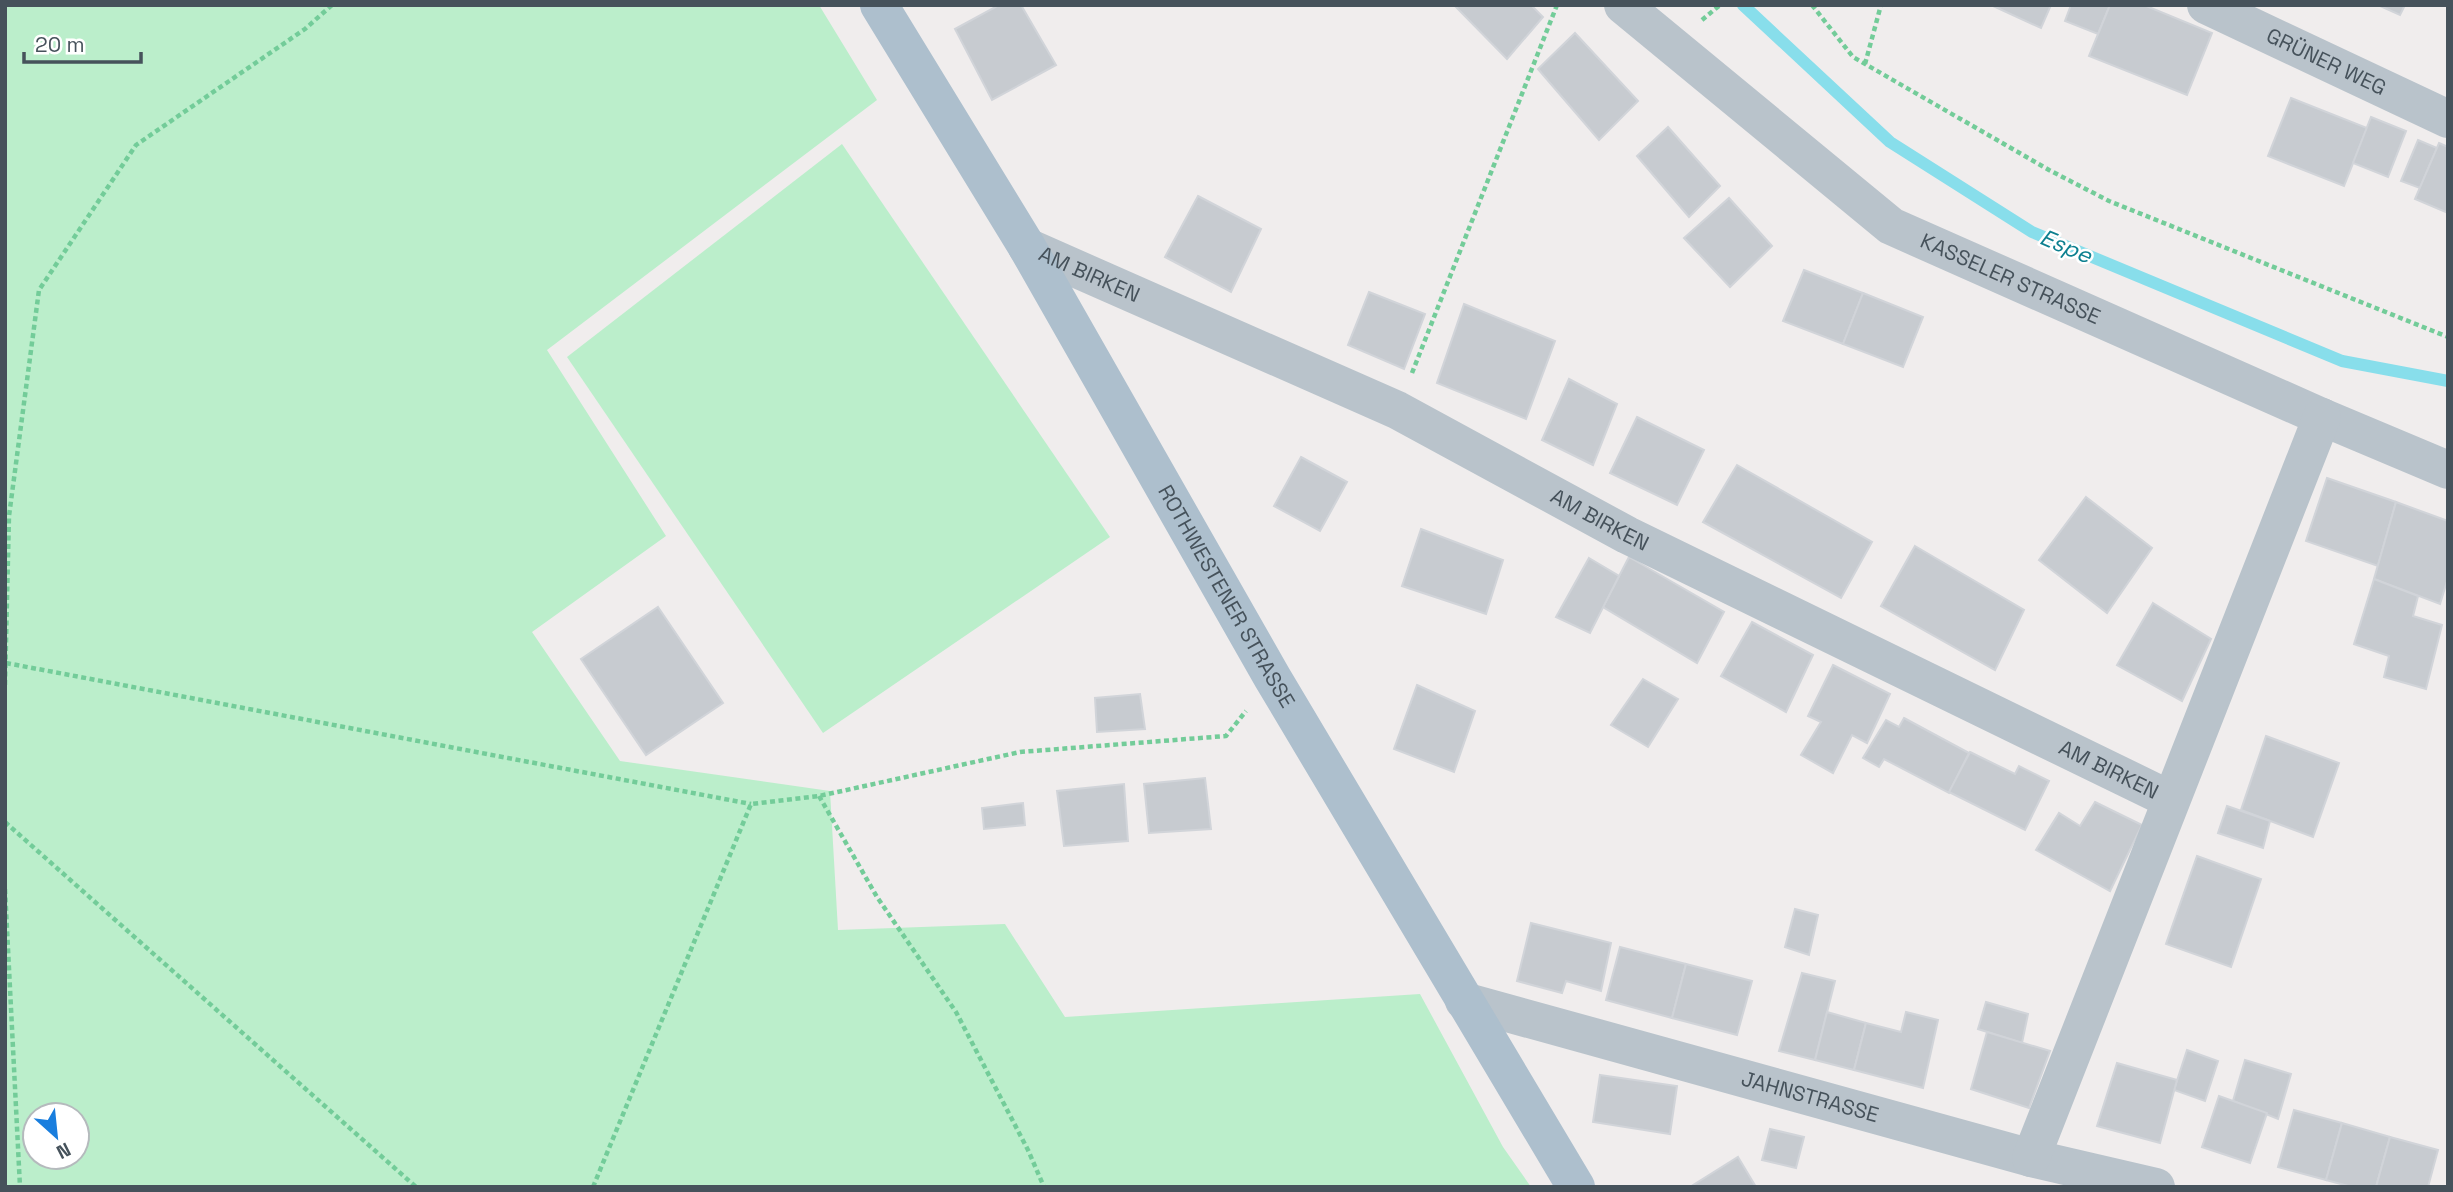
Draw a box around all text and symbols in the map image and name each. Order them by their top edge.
scale bar [24,21,142,65]
street label: GRÜNER WEG [2262,21,2391,101]
text: 20 m [35,31,85,58]
water label: Espe [2036,222,2098,271]
street label: KASSELER STRASSE [1916,227,2105,330]
street label: AM BIRKEN [1035,240,1144,308]
street label: ROTHWESTENER STRASSE [1152,480,1301,713]
street label: AM BIRKEN [1546,482,1654,557]
street label: AM BIRKEN [2055,734,2163,805]
street label: JAHNSTRASSE [1738,1064,1882,1128]
north arrow [21,1101,91,1171]
text: N [52,1137,75,1165]

